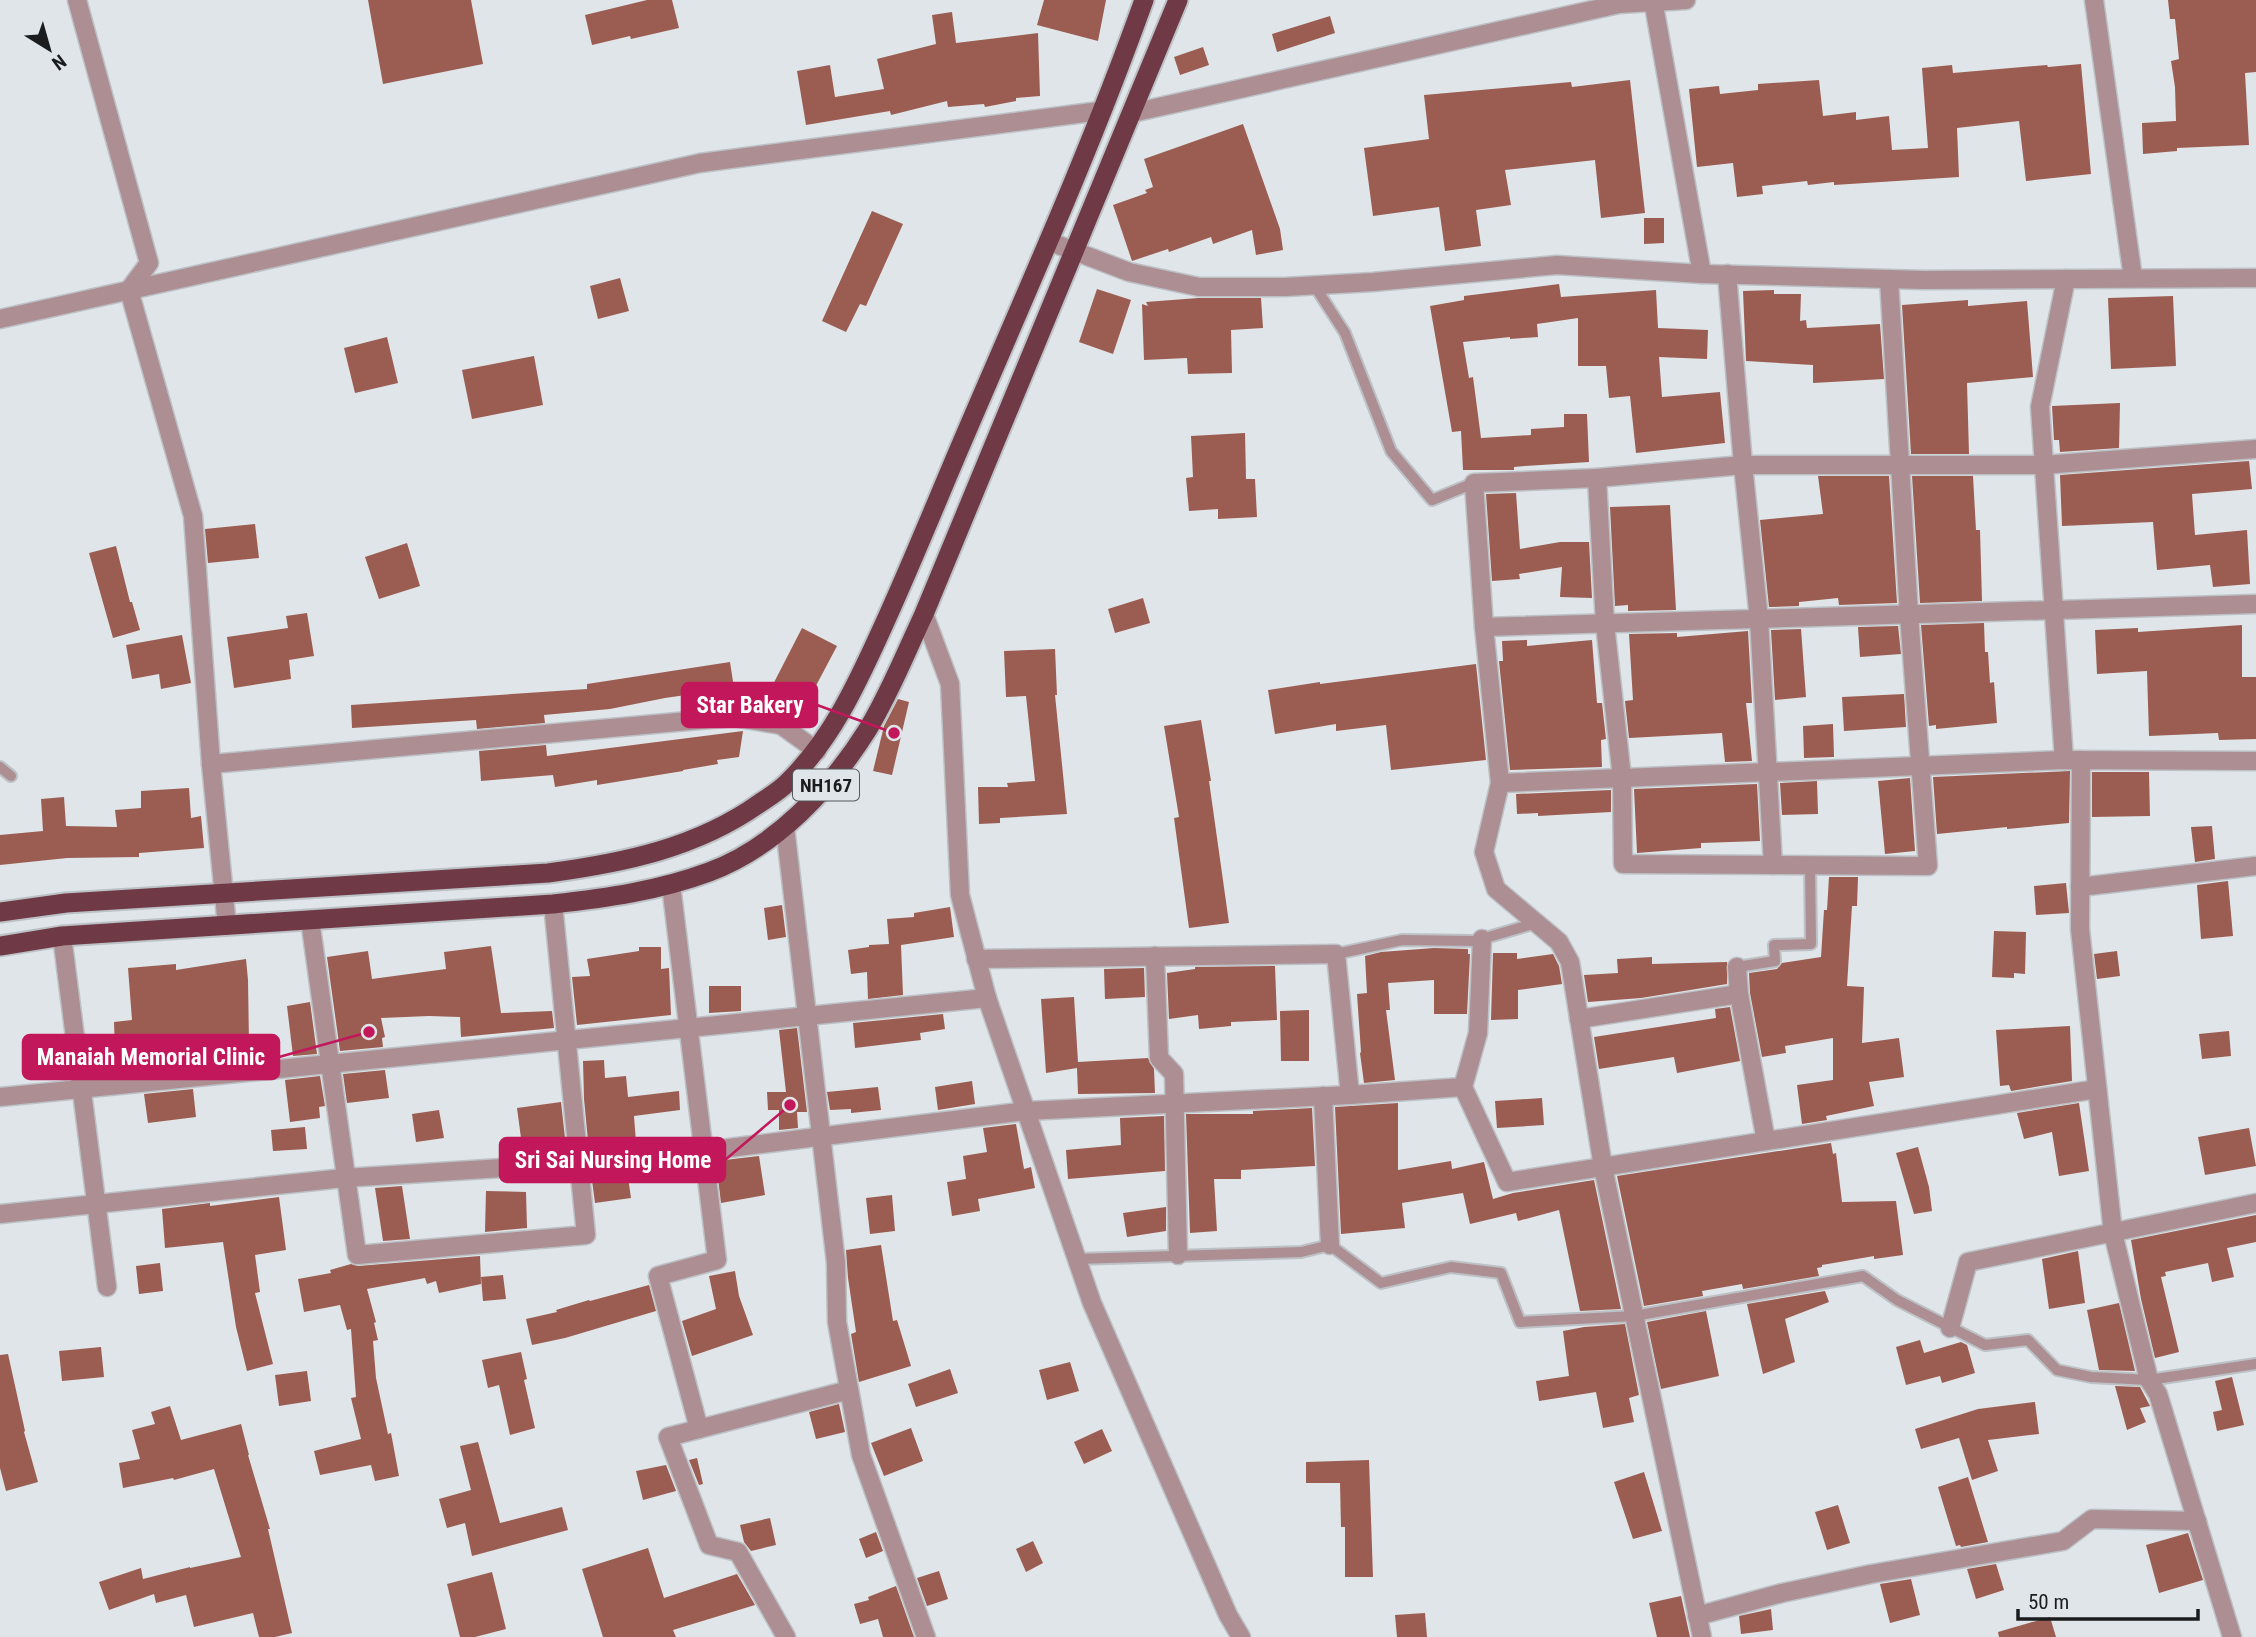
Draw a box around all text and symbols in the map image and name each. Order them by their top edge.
north arrow [14,14,84,84]
text: N [47,49,70,75]
callout: Star Bakery [682,683,817,727]
text: Star Bakery [697,692,804,719]
road number: NH167 [793,770,859,800]
callout: Manaiah Memorial Clinic [23,1035,279,1079]
text: Manaiah Memorial Clinic [37,1044,265,1071]
callout: Sri Sai Nursing Home [500,1138,725,1182]
text: Sri Sai Nursing Home [515,1147,711,1174]
scale bar [2018,1578,2198,1622]
text: 50 m [2028,1590,2069,1614]

